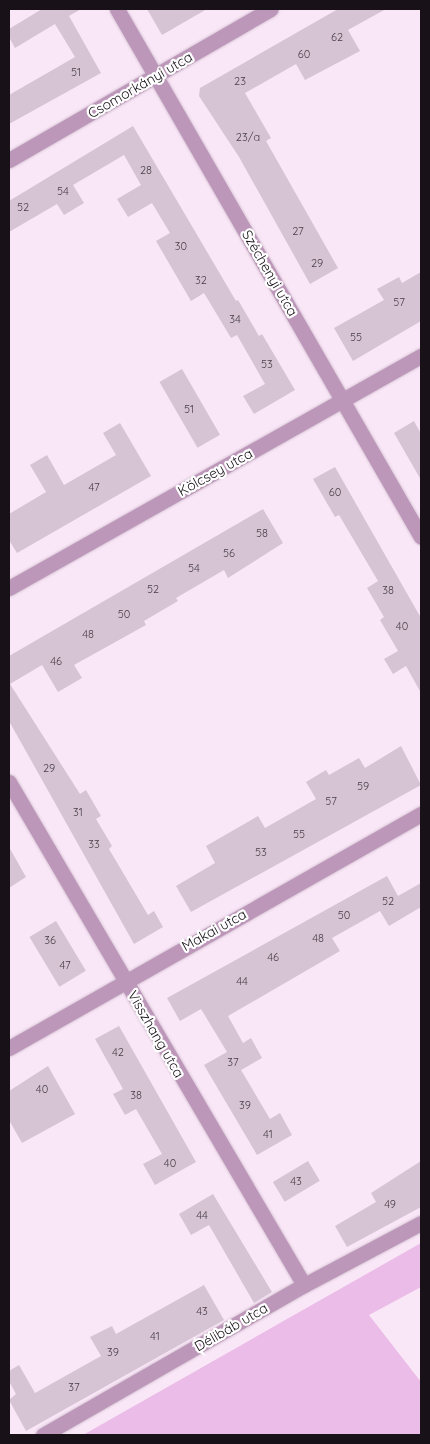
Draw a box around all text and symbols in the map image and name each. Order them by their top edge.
house number: 62 [331,30,343,44]
house number: 60 [298,47,310,61]
street label: Csomorkányi utca [85,48,195,122]
house number: 51 [71,65,81,79]
house number: 23 [234,74,246,88]
house number: 23/a [236,130,260,144]
house number: 28 [140,163,152,177]
house number: 54 [57,184,69,198]
house number: 52 [17,200,29,214]
house number: 27 [292,224,304,238]
street label: Széchenyi utca [239,227,301,319]
house number: 30 [175,239,187,253]
house number: 29 [311,256,323,270]
house number: 32 [195,273,207,287]
house number: 57 [393,295,405,309]
house number: 34 [229,312,241,326]
house number: 55 [350,330,362,344]
house number: 53 [261,357,273,371]
house number: 51 [184,402,194,416]
street label: Kölcsey utca [175,445,255,499]
house number: 47 [88,480,100,494]
house number: 60 [329,485,341,499]
house number: 58 [256,526,268,540]
house number: 56 [223,546,235,560]
house number: 54 [188,561,200,575]
house number: 52 [147,582,159,596]
house number: 38 [382,583,394,597]
house number: 50 [118,607,130,621]
house number: 40 [396,619,408,633]
house number: 48 [82,627,94,641]
house number: 46 [50,654,62,668]
house number: 29 [43,761,55,775]
house number: 59 [357,779,369,793]
house number: 57 [325,794,337,808]
house number: 31 [73,805,83,819]
house number: 55 [293,827,305,841]
house number: 33 [88,837,100,851]
house number: 53 [255,845,267,859]
house number: 52 [382,894,394,908]
street label: Makai utca [179,905,249,955]
house number: 50 [338,908,350,922]
house number: 48 [312,931,324,945]
house number: 36 [44,933,56,947]
house number: 46 [267,950,279,964]
house number: 47 [59,958,71,972]
house number: 44 [236,974,248,988]
street label: Visszhang utca [124,988,188,1080]
house number: 42 [112,1045,124,1059]
house number: 37 [227,1055,239,1069]
house number: 40 [36,1082,48,1096]
house number: 38 [130,1088,142,1102]
house number: 39 [239,1098,251,1112]
house number: 41 [263,1127,273,1141]
house number: 40 [164,1156,176,1170]
house number: 43 [290,1174,302,1188]
house number: 49 [384,1197,396,1211]
house number: 44 [196,1208,208,1222]
street label: Délibáb utca [191,1299,271,1355]
house number: 43 [196,1304,208,1318]
house number: 41 [150,1329,160,1343]
house number: 39 [107,1345,119,1359]
house number: 37 [68,1380,80,1394]

